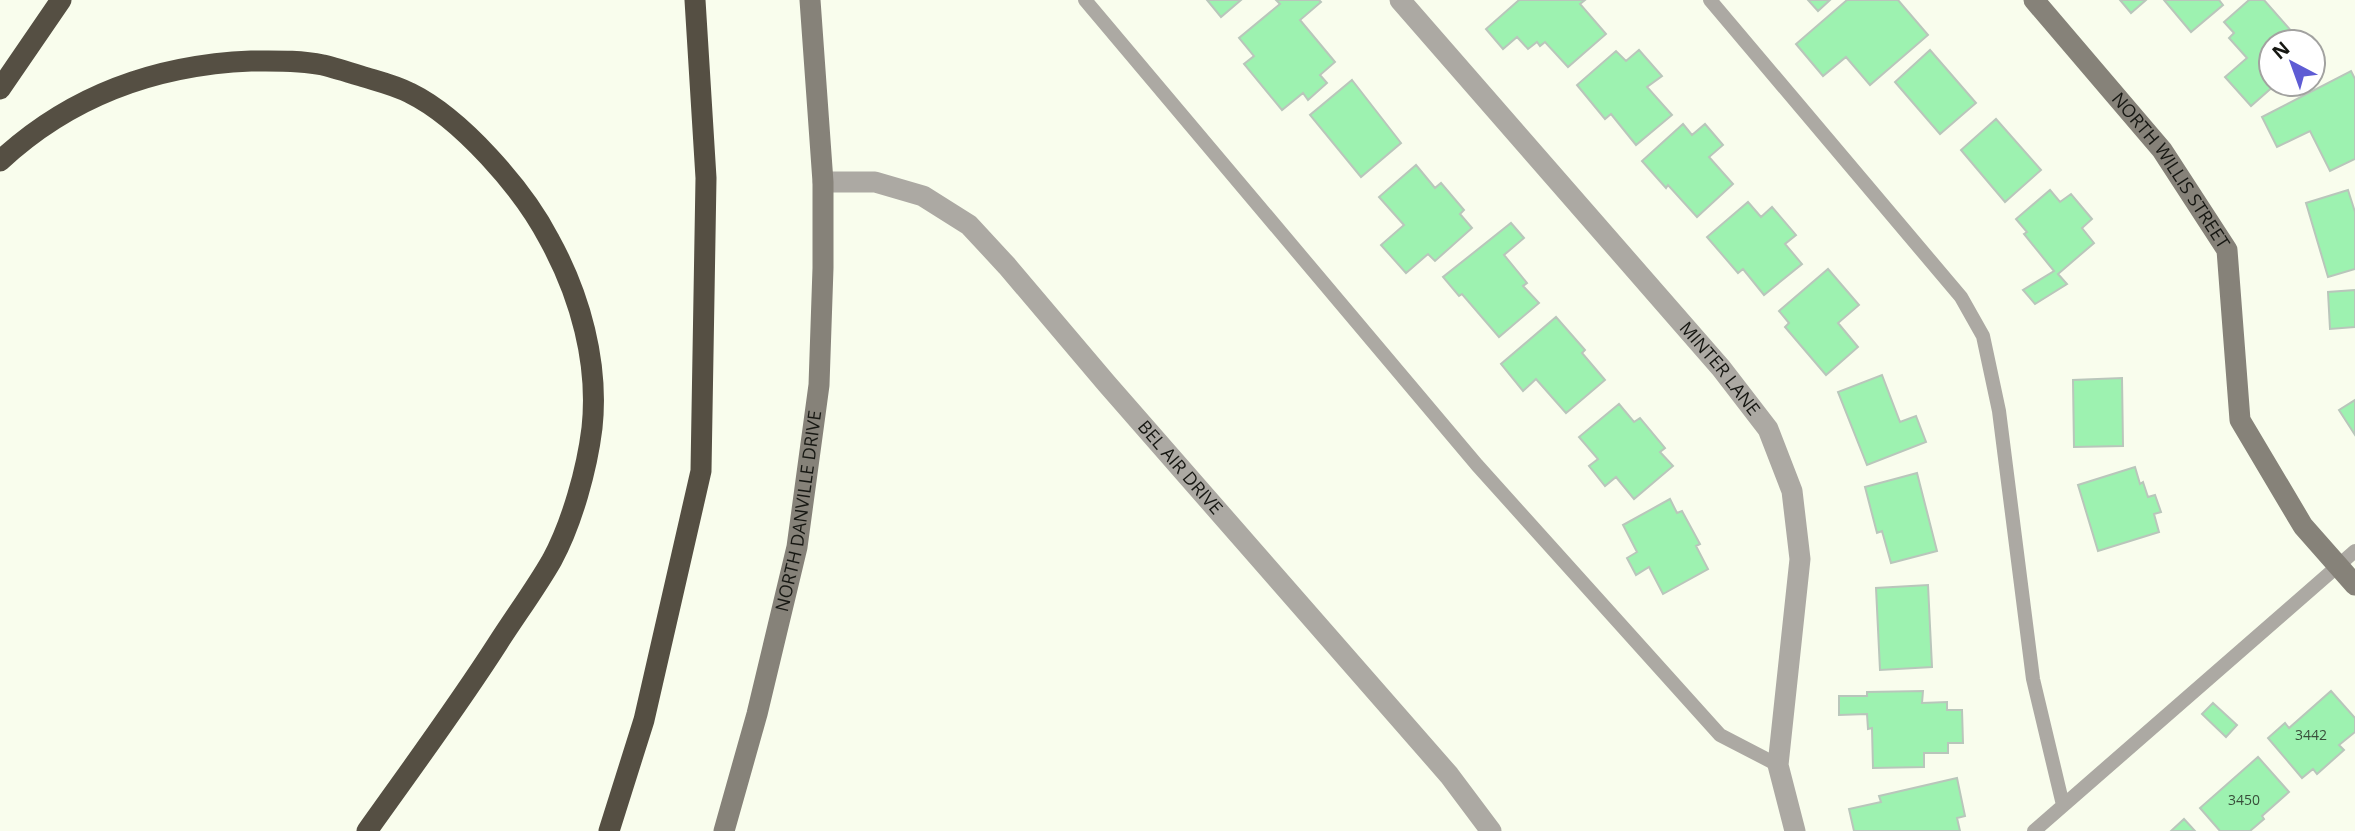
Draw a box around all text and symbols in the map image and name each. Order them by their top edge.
north arrow [2257,28,2327,98]
text: N [2266,35,2295,65]
street label: NORTH WILLIS STREET [2107,87,2236,253]
street label: MINTER LANE [1675,316,1766,420]
street label: NORTH DANVILLE DRIVE [769,409,826,614]
street label: BEL AIR DRIVE [1133,415,1229,519]
house number: 3442 [2295,725,2327,744]
house number: 3450 [2228,790,2260,809]

